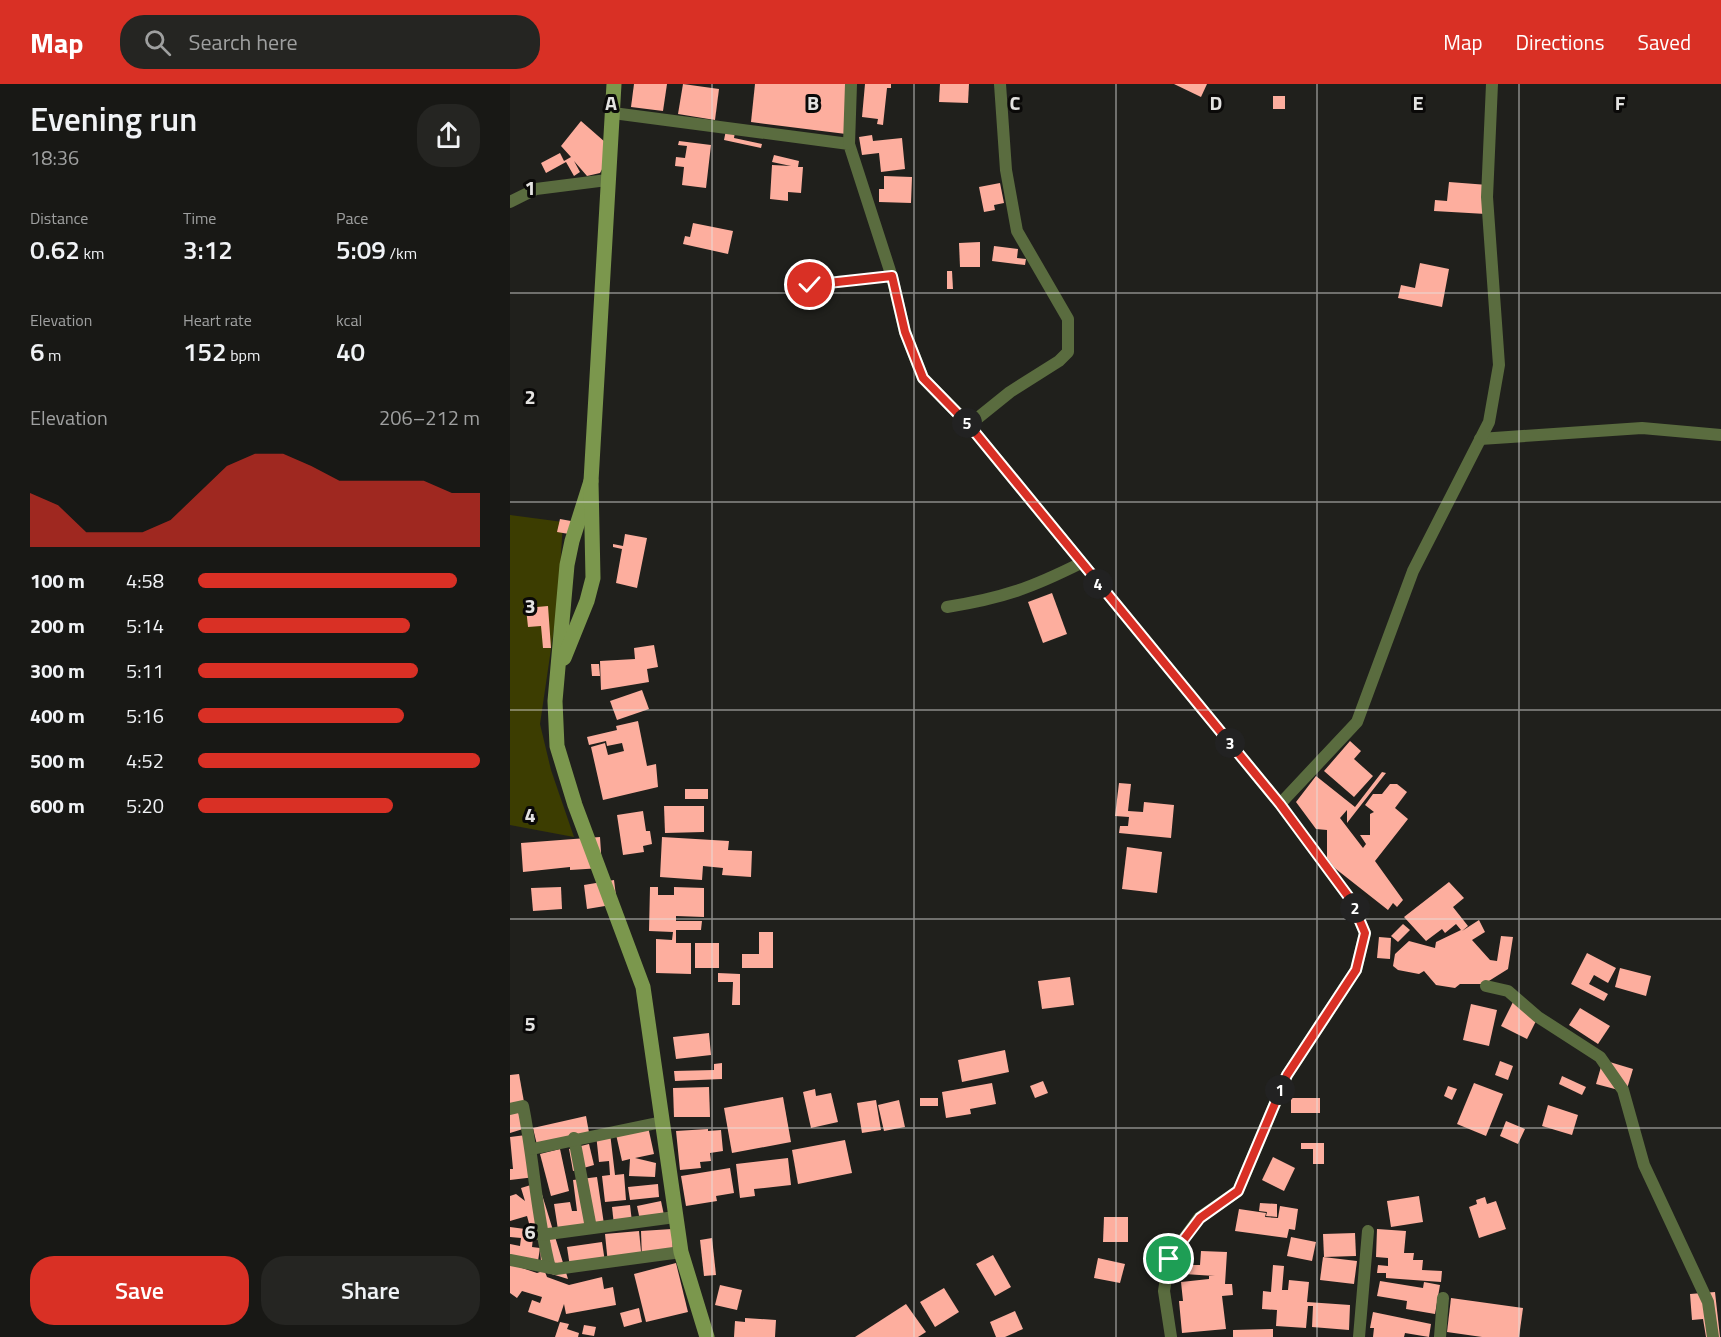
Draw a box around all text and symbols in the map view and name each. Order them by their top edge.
search box [120,15,540,69]
text: Map [30,21,84,64]
text: Search here [189,25,298,59]
icon: search [141,26,174,59]
text: Map [1443,26,1483,58]
text: Directions [1516,26,1605,58]
text: Saved [1638,26,1691,58]
text: A [605,87,617,118]
text: B [807,87,819,118]
text: C [1010,87,1021,118]
text: D [1210,87,1222,118]
text: E [1412,87,1424,118]
text: F [1615,87,1626,118]
text: Evening run [30,94,197,144]
button: share [417,104,480,167]
text: 18:36 [30,142,79,173]
text: 1 [524,172,536,203]
text: Distance [30,206,88,230]
text: Time [183,206,216,230]
text: Pace [336,206,368,230]
text: 0.62 [30,230,80,269]
text: 3:12 [183,230,233,269]
text: 5:09 [336,230,386,269]
text: km [80,241,104,265]
text: /km [386,241,417,265]
pin [784,259,835,310]
icon: check [793,268,826,301]
text: Elevation [30,308,92,332]
text: Heart rate [183,308,252,332]
text: kcal [336,308,362,332]
text: 6 [30,332,45,371]
text: 152 [183,332,227,371]
text: 40 [336,332,365,371]
text: m [45,343,61,367]
text: bpm [227,343,260,367]
text: 2 [524,381,536,412]
text: Elevation [30,402,108,433]
text: 206–212 m [379,402,480,433]
pin: 5 [952,408,982,438]
text: 5 [963,411,971,435]
text: 100 m [30,565,85,596]
text: 4:58 [126,565,164,596]
pin: 4 [1083,569,1113,599]
text: 4 [1094,572,1102,596]
text: 3 [524,590,536,621]
text: 200 m [30,610,85,641]
text: 5:14 [126,610,164,641]
text: 300 m [30,655,85,686]
text: 5:11 [126,655,164,686]
text: 400 m [30,700,85,731]
text: 5:16 [126,700,164,731]
pin: 3 [1215,728,1245,758]
text: 3 [1226,731,1234,755]
text: 500 m [30,745,85,776]
text: 4:52 [126,745,164,776]
text: 600 m [30,790,85,821]
text: 5:20 [126,790,164,821]
text: 4 [524,799,536,830]
pin: 2 [1340,893,1370,923]
text: 2 [1351,896,1359,920]
text: 5 [524,1008,536,1039]
pin: 1 [1265,1075,1295,1105]
text: 1 [1276,1078,1284,1102]
text: 6 [524,1216,536,1247]
pin [1143,1233,1194,1284]
icon: arrive [1152,1242,1185,1275]
button: Save [30,1256,249,1325]
button: Share [261,1256,480,1325]

